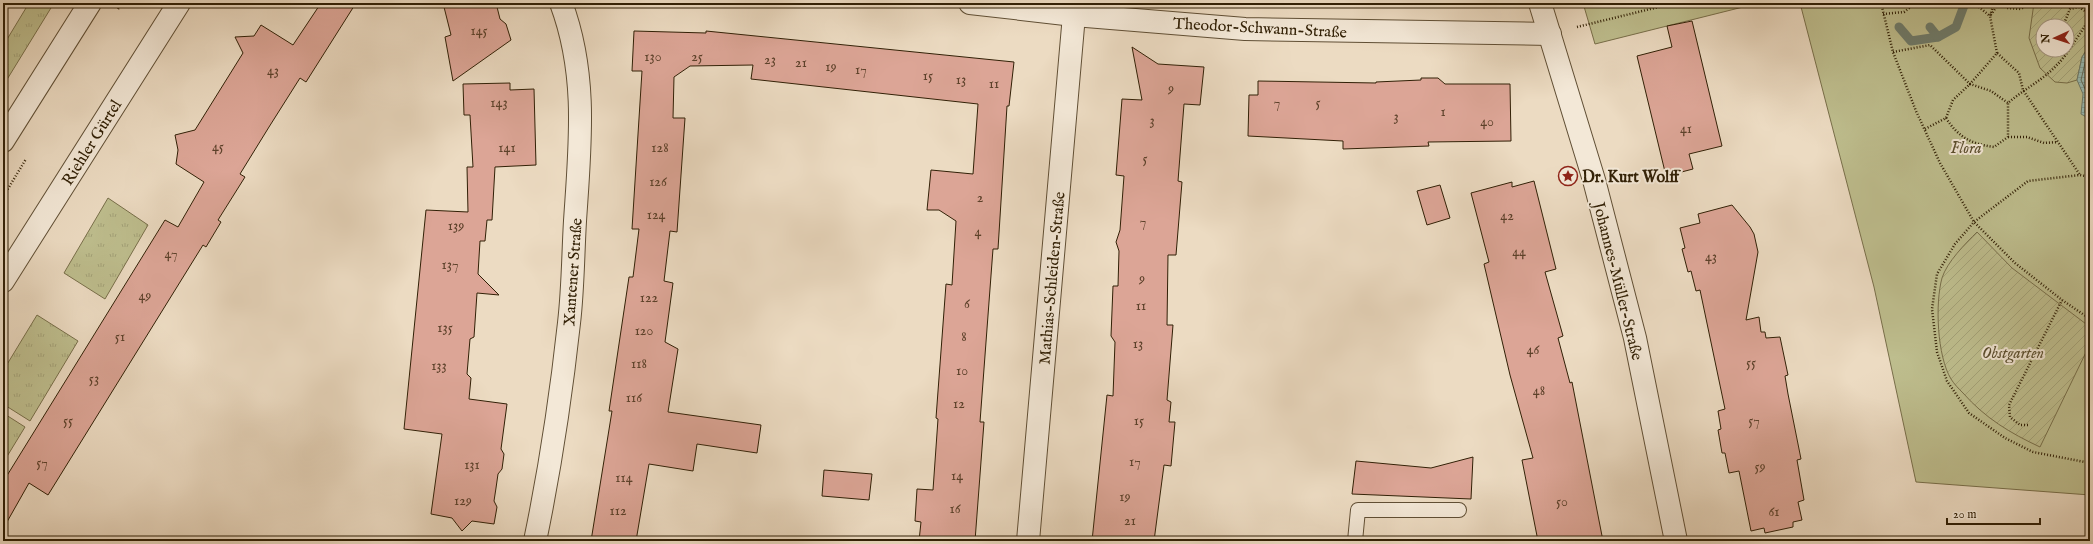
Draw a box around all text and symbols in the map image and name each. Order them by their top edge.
street label: Theodor-Schwann-Straße [1173,14,1347,44]
north arrow [2035,18,2075,58]
house number: 145 [470,22,488,40]
text: N [2039,33,2053,45]
house number: 130 [644,48,662,66]
house number: 25 [691,48,703,66]
house number: 23 [764,51,776,69]
house number: 21 [795,54,807,72]
house number: 19 [825,58,837,76]
house number: 17 [855,61,867,79]
house number: 43 [267,62,279,80]
house number: 15 [923,67,933,85]
house number: 13 [956,71,966,89]
house number: 11 [989,75,999,93]
house number: 9 [1167,80,1174,98]
house number: 143 [490,94,508,112]
house number: 7 [1274,94,1280,112]
house number: 5 [1315,94,1321,112]
street label: Riehler Gürtel [58,96,127,190]
house number: 1 [1440,103,1446,121]
house number: 3 [1393,108,1399,126]
house number: 3 [1149,112,1155,130]
house number: 40 [1480,113,1494,131]
house number: 41 [1680,120,1692,138]
house number: 45 [212,138,224,156]
house number: 141 [498,139,516,157]
house number: 128 [651,139,669,157]
park label: Flora [1950,139,1982,159]
house number: 5 [1142,150,1148,168]
place icon: Dr. Kurt Wolff [1557,165,1579,187]
place label: Dr. Kurt Wolff [1582,168,1681,188]
house number: 126 [649,173,668,191]
house number: 2 [977,189,984,207]
street label: Mathias-Schleiden-Straße [1035,191,1071,366]
street label: Johannes-Müller-Straße [1587,198,1646,363]
house number: 124 [647,206,665,224]
house number: 42 [1500,207,1514,225]
house number: 7 [1140,213,1146,231]
house number: 139 [448,217,464,235]
street label: Xantener Straße [560,217,588,327]
house number: 4 [975,223,982,241]
house number: 44 [1512,243,1526,261]
house number: 47 [165,245,177,263]
house number: 43 [1705,248,1717,266]
house number: 137 [442,256,459,274]
house number: 9 [1138,270,1145,288]
house number: 49 [139,287,151,305]
house number: 122 [640,289,659,307]
house number: 6 [964,295,971,313]
house number: 11 [1136,297,1146,315]
house number: 135 [437,319,453,337]
house number: 120 [635,322,653,340]
house number: 51 [115,328,125,346]
house number: 8 [961,328,967,346]
house number: 13 [1133,335,1143,353]
house number: 46 [1527,341,1540,359]
park label: Obstgarten [1982,344,2044,364]
house number: 55 [1746,354,1756,372]
house number: 118 [631,355,647,373]
house number: 133 [431,357,447,375]
house number: 10 [956,362,968,380]
house number: 53 [89,370,99,388]
house number: 48 [1533,382,1545,400]
house number: 116 [626,389,643,407]
house number: 12 [953,395,965,413]
house number: 55 [63,412,73,430]
house number: 15 [1134,412,1144,430]
house number: 57 [1748,412,1760,430]
house number: 17 [1129,453,1141,471]
house number: 57 [36,454,48,472]
house number: 131 [464,456,480,474]
house number: 59 [1754,458,1766,476]
house number: 14 [951,467,963,485]
house number: 114 [615,469,633,487]
house number: 19 [1119,488,1131,506]
house number: 129 [454,492,472,510]
house number: 50 [1556,493,1568,511]
house number: 16 [949,500,962,518]
scale bar [1947,500,2040,526]
house number: 112 [609,502,627,520]
house number: 61 [1768,503,1780,521]
text: 20 m [1953,507,1976,522]
house number: 21 [1124,512,1136,530]

